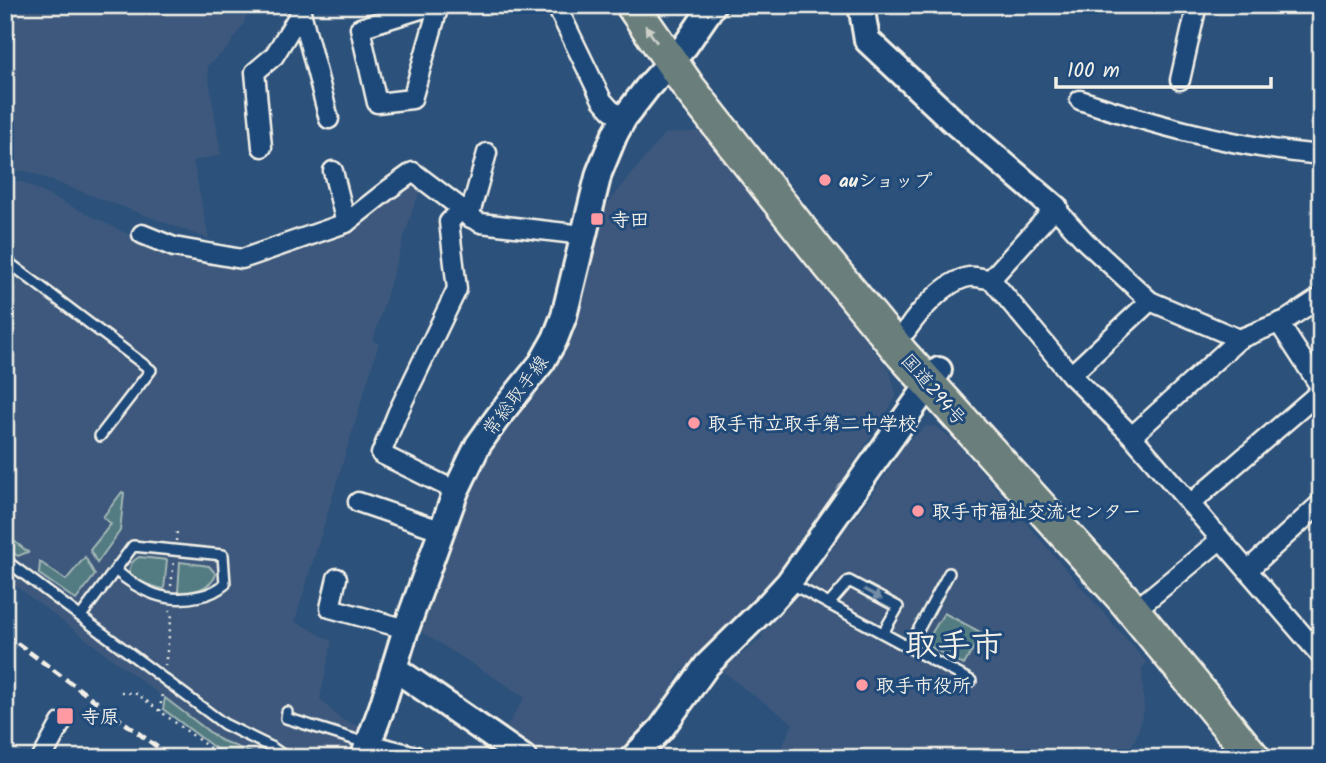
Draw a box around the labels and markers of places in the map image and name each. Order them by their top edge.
place label: auショップ [839,167,932,197]
marker: auショップ [817,172,833,188]
place label: 寺田 [611,206,649,236]
marker: 寺田 [589,211,605,227]
place label: 取手市立取手第二中学校 [708,410,917,440]
marker: 取手市立取手第二中学校 [686,415,702,431]
place label: 取手市福祉交流センター [932,498,1141,528]
marker: 取手市福祉交流センター [910,503,926,519]
place label: 取手市役所 [876,672,971,702]
marker: 取手市役所 [854,677,870,693]
place label: 寺原 [81,703,119,733]
marker: 寺原 [55,706,75,726]

